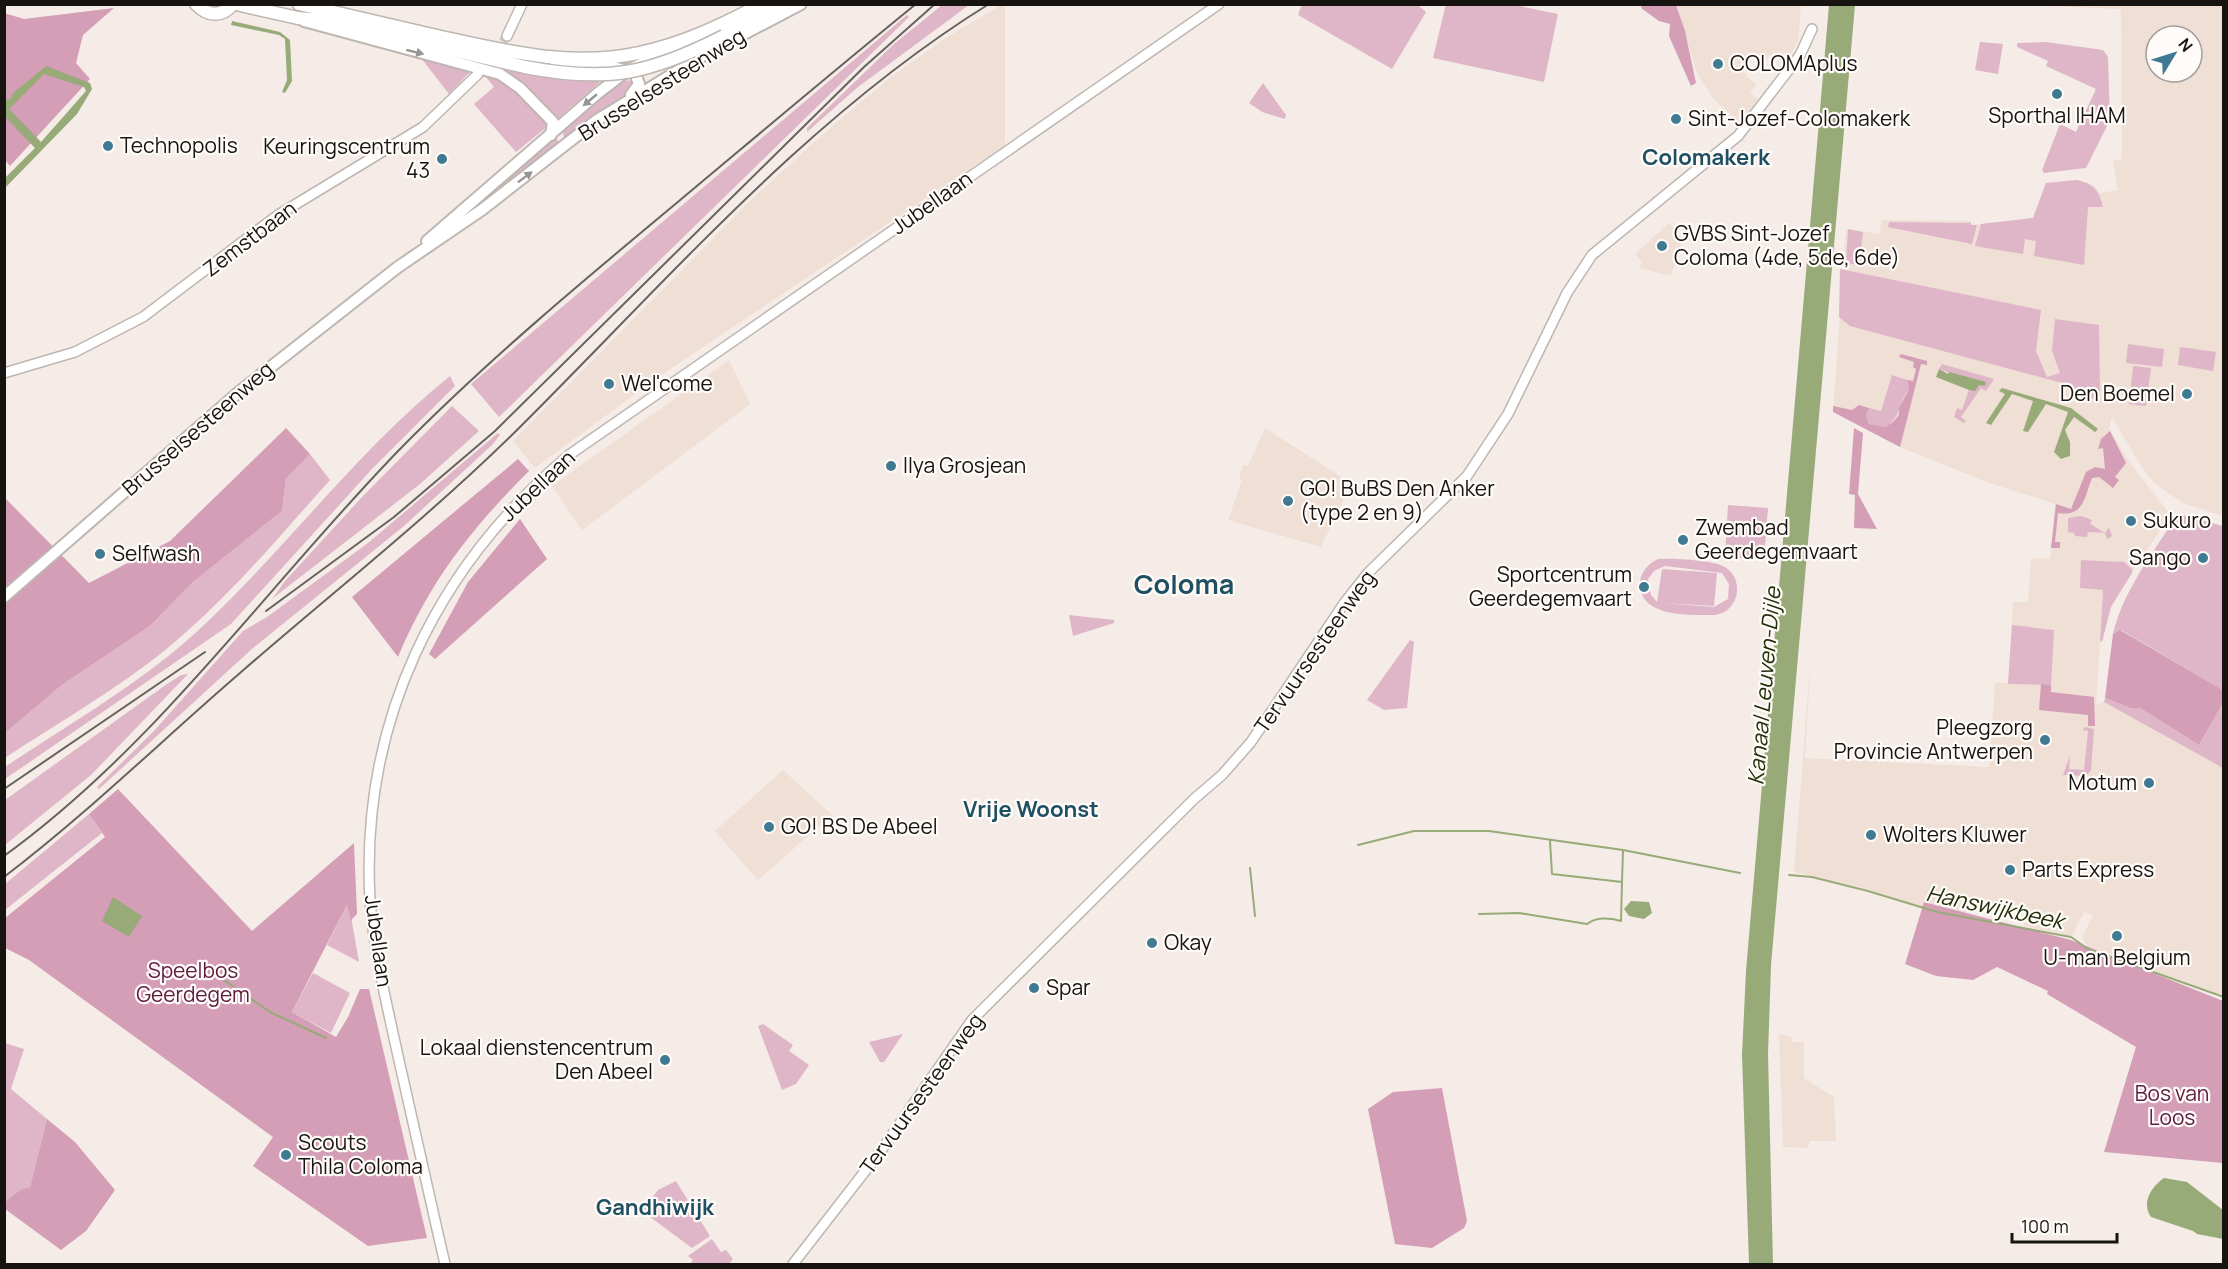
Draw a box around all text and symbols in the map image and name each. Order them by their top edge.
street label: Brusselsesteenweg [573,22,750,147]
north arrow [2144,24,2204,84]
text: N [2174,33,2198,56]
one-way arrow [405,47,424,57]
place label: COLOMAplus [1730,49,1858,77]
marker: COLOMAplus [1711,57,1725,71]
marker: Sporthal IHAM [2050,87,2064,101]
one-way arrow [582,94,598,107]
place label: Sporthal IHAM [1988,101,2126,129]
place label: Sint-Jozef-Colomakerk [1688,104,1911,132]
marker: Sint-Jozef-Colomakerk [1669,112,1683,126]
place label: Technopolis [120,131,238,159]
place label: Keuringscentrum 43 [263,132,430,184]
marker: Technopolis [101,139,115,153]
district label: Colomakerk [1642,142,1771,172]
marker: Keuringscentrum 43 [435,152,449,166]
street label: Jubellaan [885,164,977,240]
one-way arrow [517,170,533,183]
street label: Zemstbaan [197,194,302,283]
place label: GVBS Sint-Jozef Coloma (4de, 5de, 6de) [1674,219,1900,271]
marker: GVBS Sint-Jozef Coloma (4de, 5de, 6de) [1655,239,1669,253]
street label: Brusselsesteenweg [116,355,279,502]
place label: Wel'come [621,369,713,397]
marker: Wel'come [602,377,616,391]
place label: Den Boemel [2060,379,2175,407]
marker: Den Boemel [2180,387,2194,401]
street label: Jubellaan [494,443,581,527]
place label: Ilya Grosjean [903,451,1026,479]
marker: Ilya Grosjean [884,459,898,473]
place label: GO! BuBS Den Anker (type 2 en 9) [1300,474,1495,526]
marker: GO! BuBS Den Anker (type 2 en 9) [1281,494,1295,508]
place label: Sukuro [2143,506,2211,534]
place label: Zwembad Geerdegemvaart [1695,513,1858,565]
marker: Sukuro [2124,514,2138,528]
marker: Zwembad Geerdegemvaart [1676,533,1690,547]
place label: Selfwash [112,539,200,567]
place label: Sango [2129,543,2191,571]
marker: Selfwash [93,547,107,561]
marker: Sango [2196,551,2210,565]
place label: Sportcentrum Geerdegemvaart [1469,560,1632,612]
street label: Tervuursesteenweg [1247,564,1381,738]
district label: Coloma [1134,565,1234,602]
marker: Sportcentrum Geerdegemvaart [1637,580,1651,594]
water label: Kanaal Leuven-Dijle [1740,585,1788,786]
place label: Pleegzorg Provincie Antwerpen [1834,713,2033,765]
marker: Pleegzorg Provincie Antwerpen [2038,733,2052,747]
place label: Motum [2068,768,2137,796]
marker: Motum [2142,776,2156,790]
district label: Vrije Woonst [963,794,1099,824]
place label: GO! BS De Abeel [781,812,938,840]
marker: GO! BS De Abeel [762,820,776,834]
place label: Wolters Kluwer [1883,820,2027,848]
marker: Wolters Kluwer [1864,828,1878,842]
place label: Parts Express [2022,855,2154,883]
marker: Parts Express [2003,863,2017,877]
water label: Hanswijkbeek [1924,878,2069,937]
street label: Jubellaan [359,893,399,989]
place label: Okay [1164,928,1212,956]
marker: U-man Belgium [2110,929,2124,943]
marker: Okay [1145,936,1159,950]
place label: U-man Belgium [2043,943,2191,971]
park label: Speelbos Geerdegem [136,956,250,1008]
place label: Spar [1046,973,1091,1001]
marker: Spar [1027,981,1041,995]
street label: Tervuursesteenweg [853,1007,989,1180]
place label: Lokaal dienstencentrum Den Abeel [420,1033,653,1085]
marker: Lokaal dienstencentrum Den Abeel [658,1053,672,1067]
park label: Bos van Loos [2135,1079,2209,1131]
place label: Scouts Thila Coloma [298,1128,423,1180]
marker: Scouts Thila Coloma [279,1148,293,1162]
district label: Gandhiwijk [596,1192,715,1222]
scale bar [2012,1206,2117,1244]
text: 100 m [2021,1214,2069,1238]

